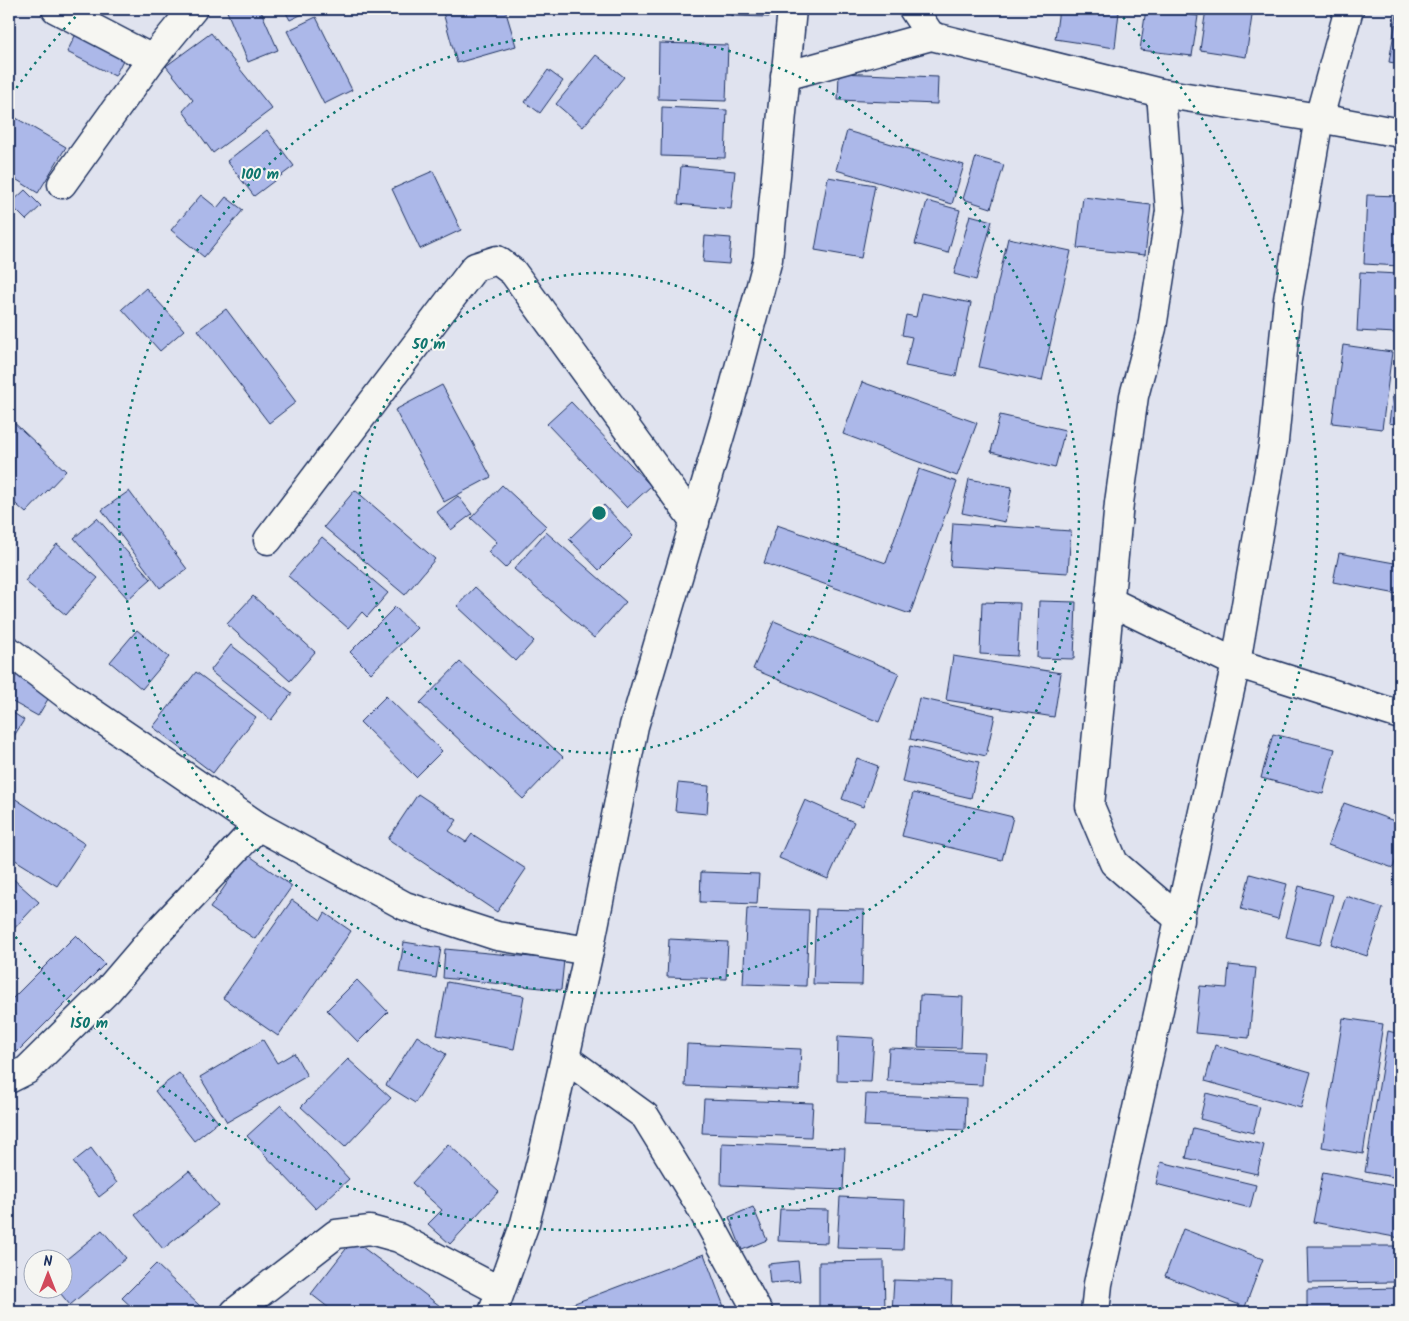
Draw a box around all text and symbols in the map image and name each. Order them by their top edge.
text: 100 m [241,163,279,187]
text: 50 m [411,333,446,357]
centre of rings [590,504,608,522]
text: 150 m [70,1012,108,1036]
north arrow [22,1248,72,1298]
text: N [44,1251,53,1273]

